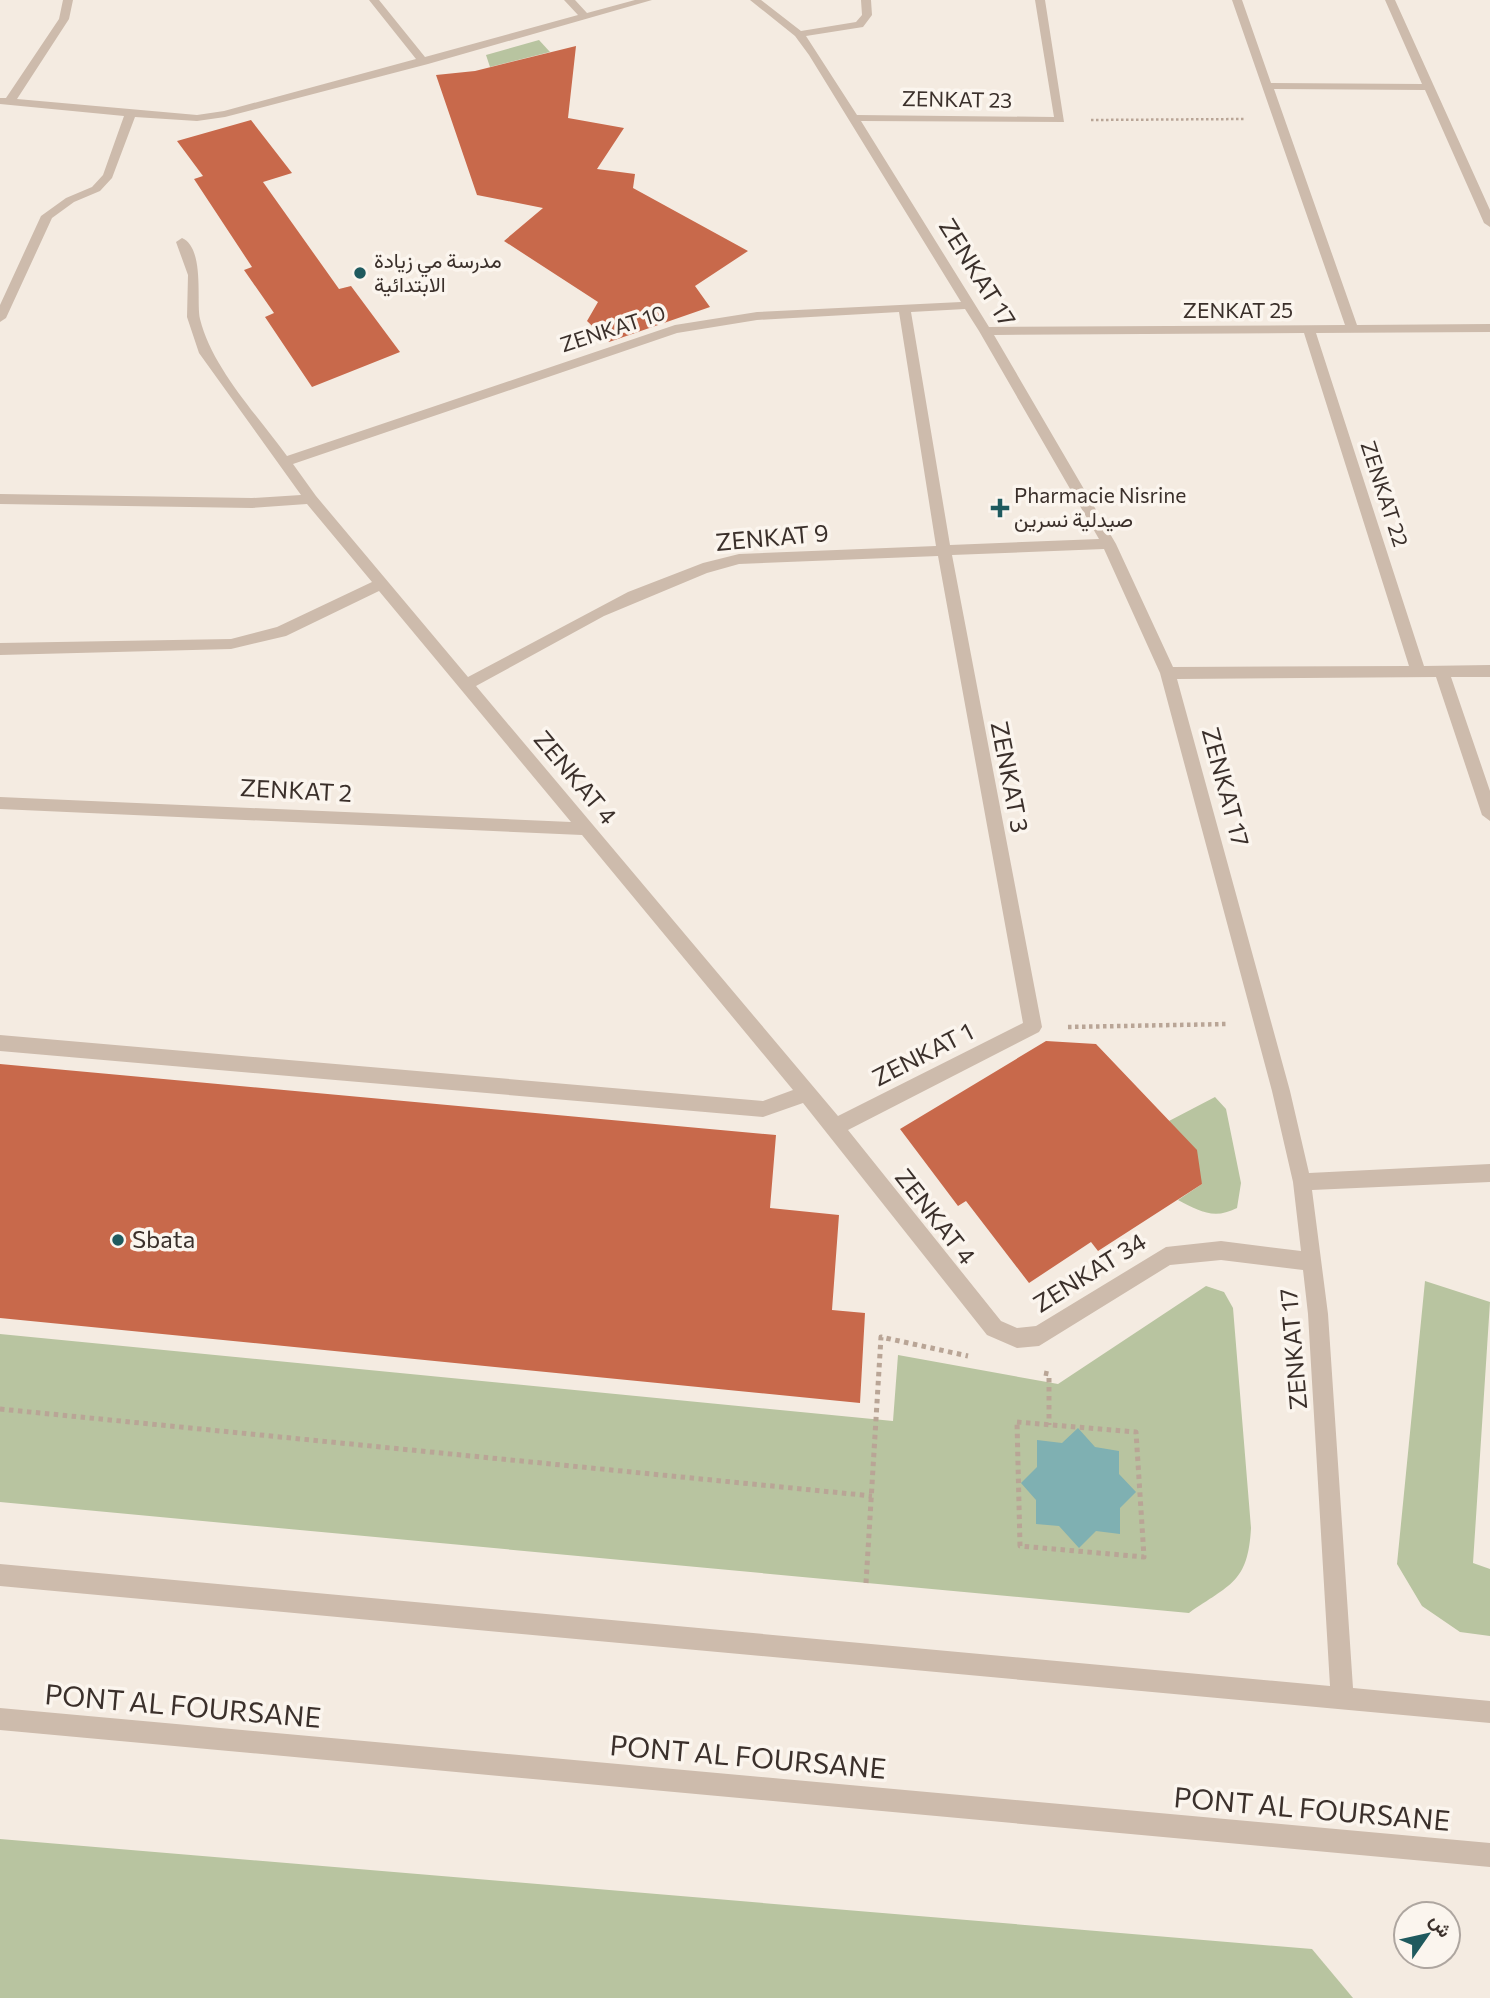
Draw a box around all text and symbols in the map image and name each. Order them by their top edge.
street label: ZENKAT 23 [902,85,1012,112]
street label: ZENKAT 17 [934,213,1023,332]
place label: مدرسة مي زيادة الابتدائية [374,247,502,297]
marker: مدرسة مي زيادة الابتدائية [352,265,368,281]
street label: ZENKAT 25 [1183,297,1293,322]
street label: ZENKAT 10 [557,299,668,356]
street label: ZENKAT 22 [1357,437,1414,550]
place label: Pharmacie Nisrine صيدلية نسرين [1014,482,1186,533]
marker: Pharmacie Nisrine صيدلية نسرين [992,500,1008,516]
street label: ZENKAT 9 [714,517,830,556]
street label: ZENKAT 3 [985,719,1035,835]
street label: ZENKAT 4 [529,724,624,830]
street label: ZENKAT 17 [1197,724,1256,849]
street label: ZENKAT 2 [239,772,353,807]
street label: ZENKAT 1 [867,1016,978,1091]
street label: ZENKAT 4 [890,1162,983,1270]
place label: Sbata [132,1224,195,1253]
street label: ZENKAT 34 [1028,1226,1151,1318]
marker: Sbata [110,1232,126,1248]
street label: ZENKAT 17 [1273,1287,1312,1411]
street label: PONT AL FOURSANE [44,1676,323,1734]
street label: PONT AL FOURSANE [609,1727,888,1785]
street label: PONT AL FOURSANE [1173,1779,1452,1837]
north arrow [1392,1900,1462,1970]
text: ش [1425,1909,1458,1942]

